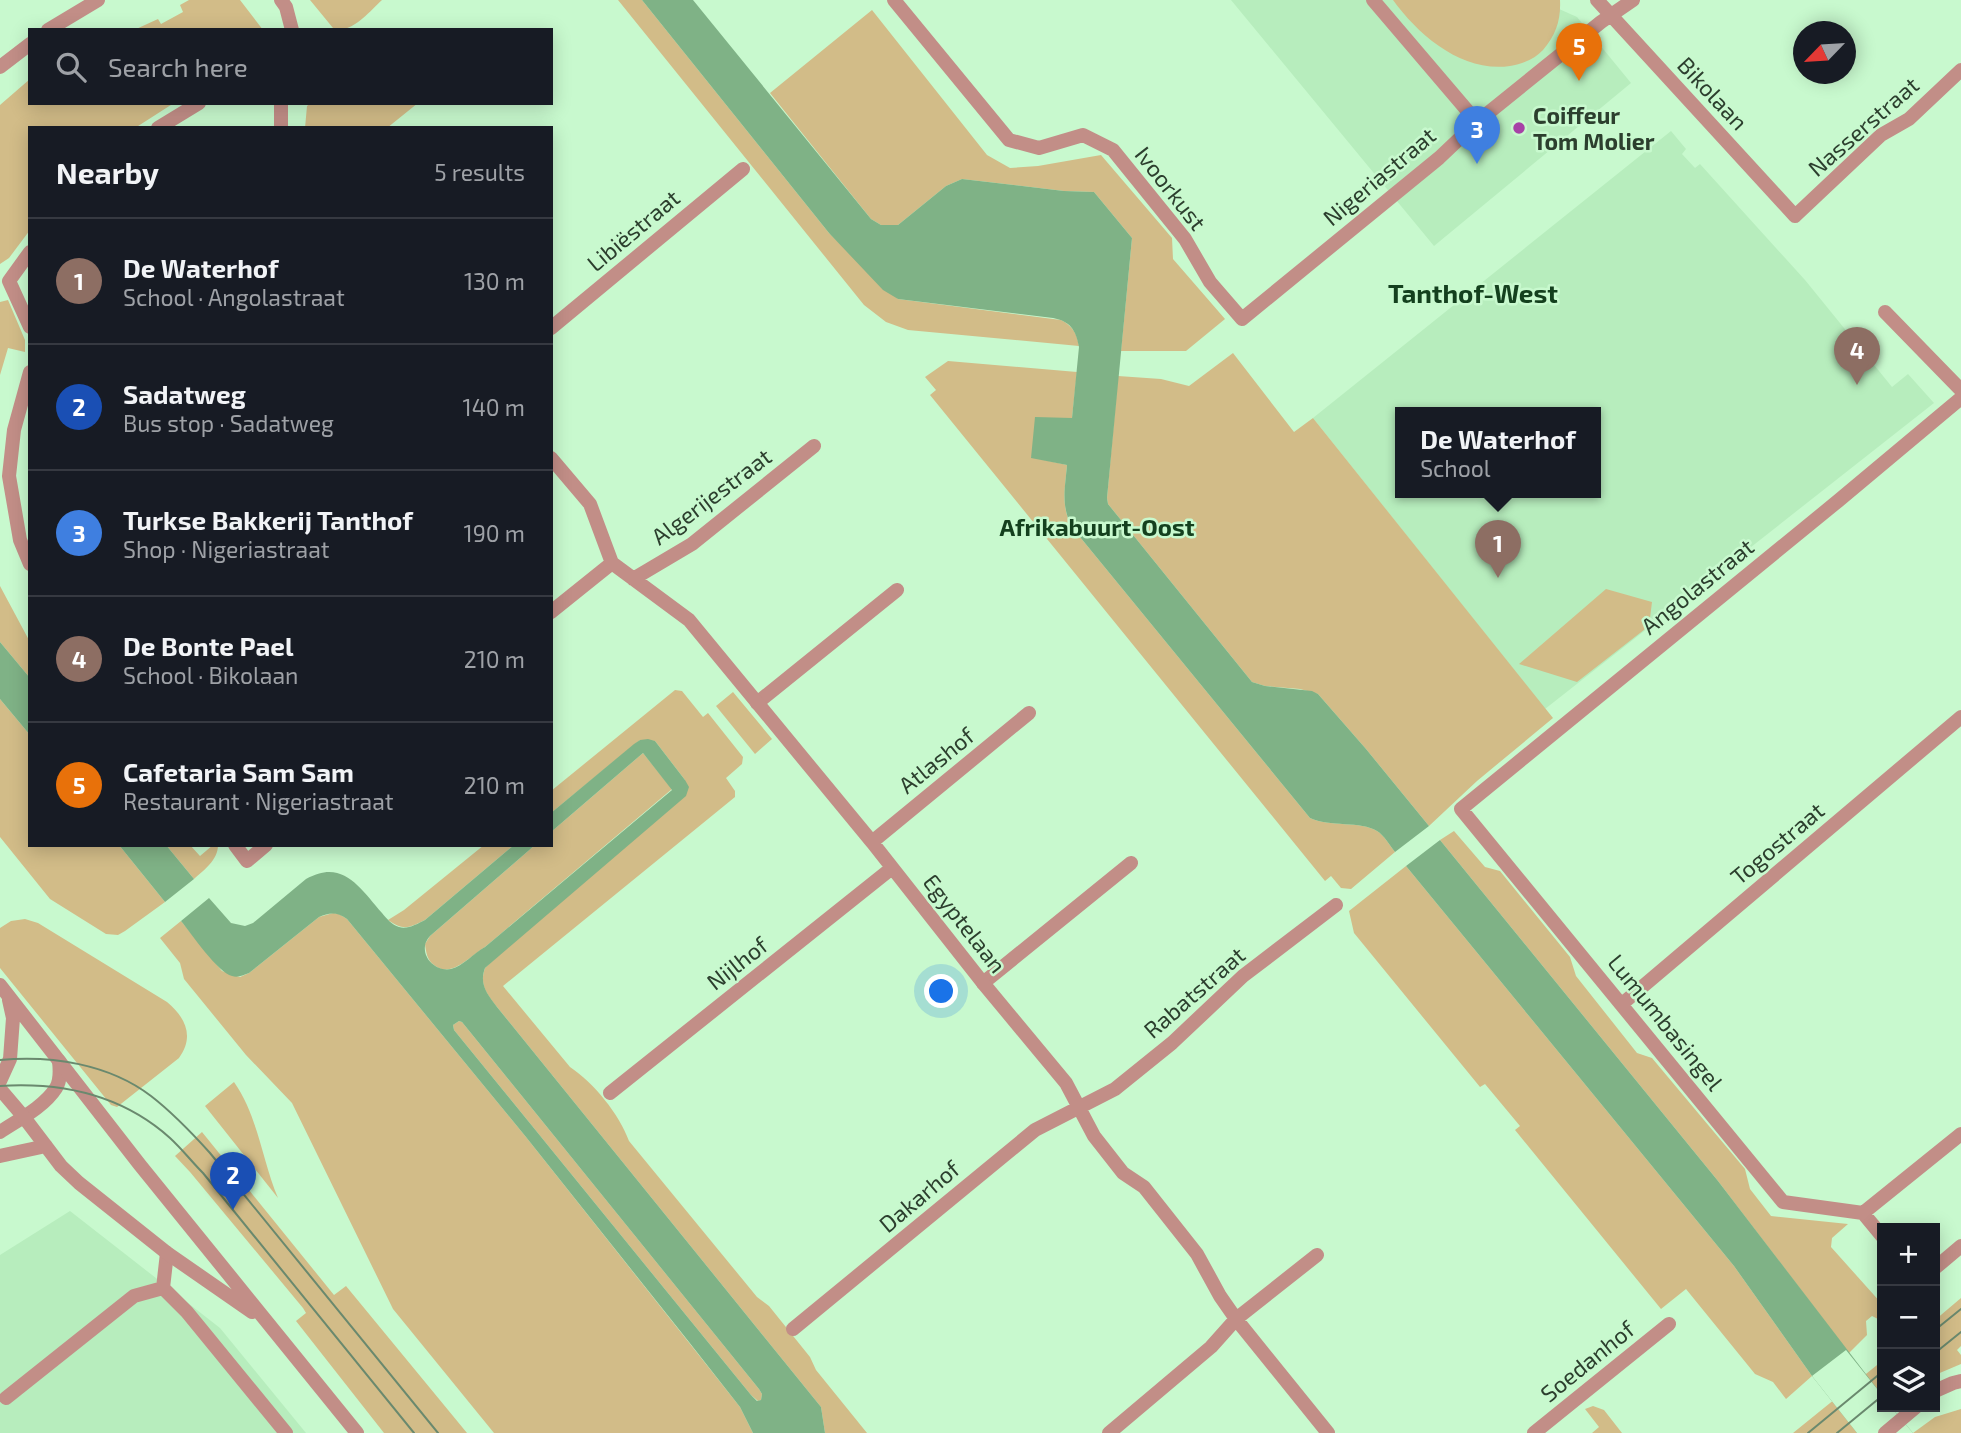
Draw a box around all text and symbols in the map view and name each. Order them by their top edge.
north arrow [1793,21,1856,84]
pin: 5 [1556,23,1602,81]
search box [28,28,553,105]
icon: search [52,48,90,86]
text: Search here [108,51,248,82]
street label: Bikolaan [1672,51,1754,135]
street label: Nasserstraat [1802,70,1924,182]
place label: Coiffeur Tom Molier [1533,101,1655,155]
pin: 3 [1454,106,1500,164]
marker: Coiffeur Tom Molier [1511,120,1527,136]
street label: Nigeriastraat [1317,121,1441,231]
street label: Ivoorkust [1130,140,1213,236]
text: Nearby [56,154,159,190]
text: 5 results [434,158,525,186]
street label: Libiëstraat [581,183,685,277]
text: De Waterhof [123,252,279,283]
text: 1 [74,267,84,295]
text: 130 m [464,267,525,295]
district label: Tanthof-West [1388,277,1558,308]
text: School · Angolastraat [123,283,345,311]
pin: 4 [1834,327,1880,385]
text: Sadatweg [123,378,246,409]
text: 2 [72,393,86,421]
text: 140 m [463,393,525,421]
popup [1395,407,1601,498]
text: Bus stop · Sadatweg [123,409,334,437]
text: De Waterhof [1420,423,1576,454]
street label: Algerijestraat [645,442,777,550]
text: School [1420,454,1491,482]
text: Turkse Bakkerij Tanthof [123,504,413,535]
district label: Afrikabuurt-Oost [999,512,1195,541]
text: 3 [72,519,86,547]
text: 190 m [464,519,525,547]
pin: 1 [1475,520,1521,578]
street label: Angolastraat [1635,532,1759,640]
text: Shop · Nigeriastraat [123,535,330,563]
text: De Bonte Pael [123,630,294,661]
text: 4 [72,645,86,673]
text: 210 m [464,645,525,673]
text: School · Bikolaan [123,661,298,689]
street label: Atlashof [893,720,980,799]
text: Cafetaria Sam Sam [123,756,354,787]
text: 5 [73,771,85,799]
text: 210 m [464,771,525,799]
text: Restaurant · Nigeriastraat [123,787,394,815]
street label: Togostraat [1725,796,1830,890]
street label: Egyptelaan [918,868,1012,978]
street label: Nijlhof [701,930,774,995]
street label: Rabatstraat [1138,940,1251,1044]
street label: Lumumbasingel [1603,948,1729,1096]
your location [924,974,958,1008]
pin: 2 [210,1152,256,1210]
street label: Dakarhof [873,1153,966,1238]
map controls [1877,1223,1940,1412]
button: + [1877,1223,1940,1286]
button: − [1877,1286,1940,1349]
street label: Soedanhof [1534,1314,1641,1407]
button: layers [1877,1349,1940,1412]

